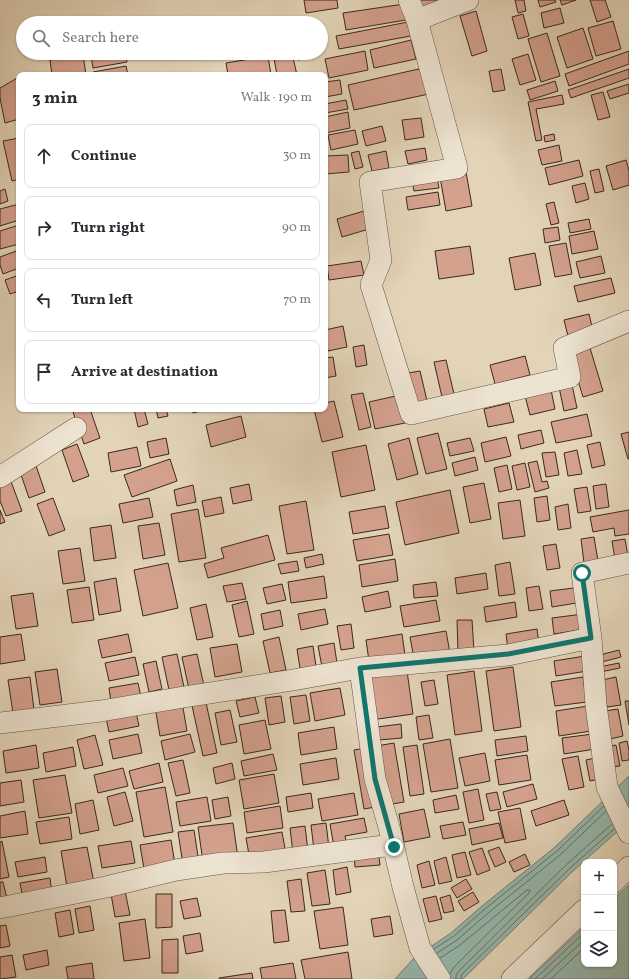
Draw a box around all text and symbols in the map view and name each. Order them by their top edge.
search box [16,16,328,60]
icon: search [30,27,52,49]
text: Search here [62,28,139,49]
text: 3 min [32,87,78,110]
text: Walk · 190 m [241,89,312,107]
icon: ahead [33,145,55,167]
text: Continue [71,146,136,167]
text: 30 m [283,147,311,165]
icon: right [33,217,55,239]
text: Turn right [71,218,145,239]
text: 90 m [282,219,311,237]
icon: left [33,289,55,311]
text: Turn left [71,290,133,311]
text: 70 m [283,291,311,309]
icon: arrive [33,361,55,383]
text: Arrive at destination [71,362,218,383]
route start [573,564,591,582]
route end [385,838,403,856]
map controls [581,859,617,967]
button: + [581,859,617,895]
button: − [581,895,617,931]
button: layers [581,931,617,967]

